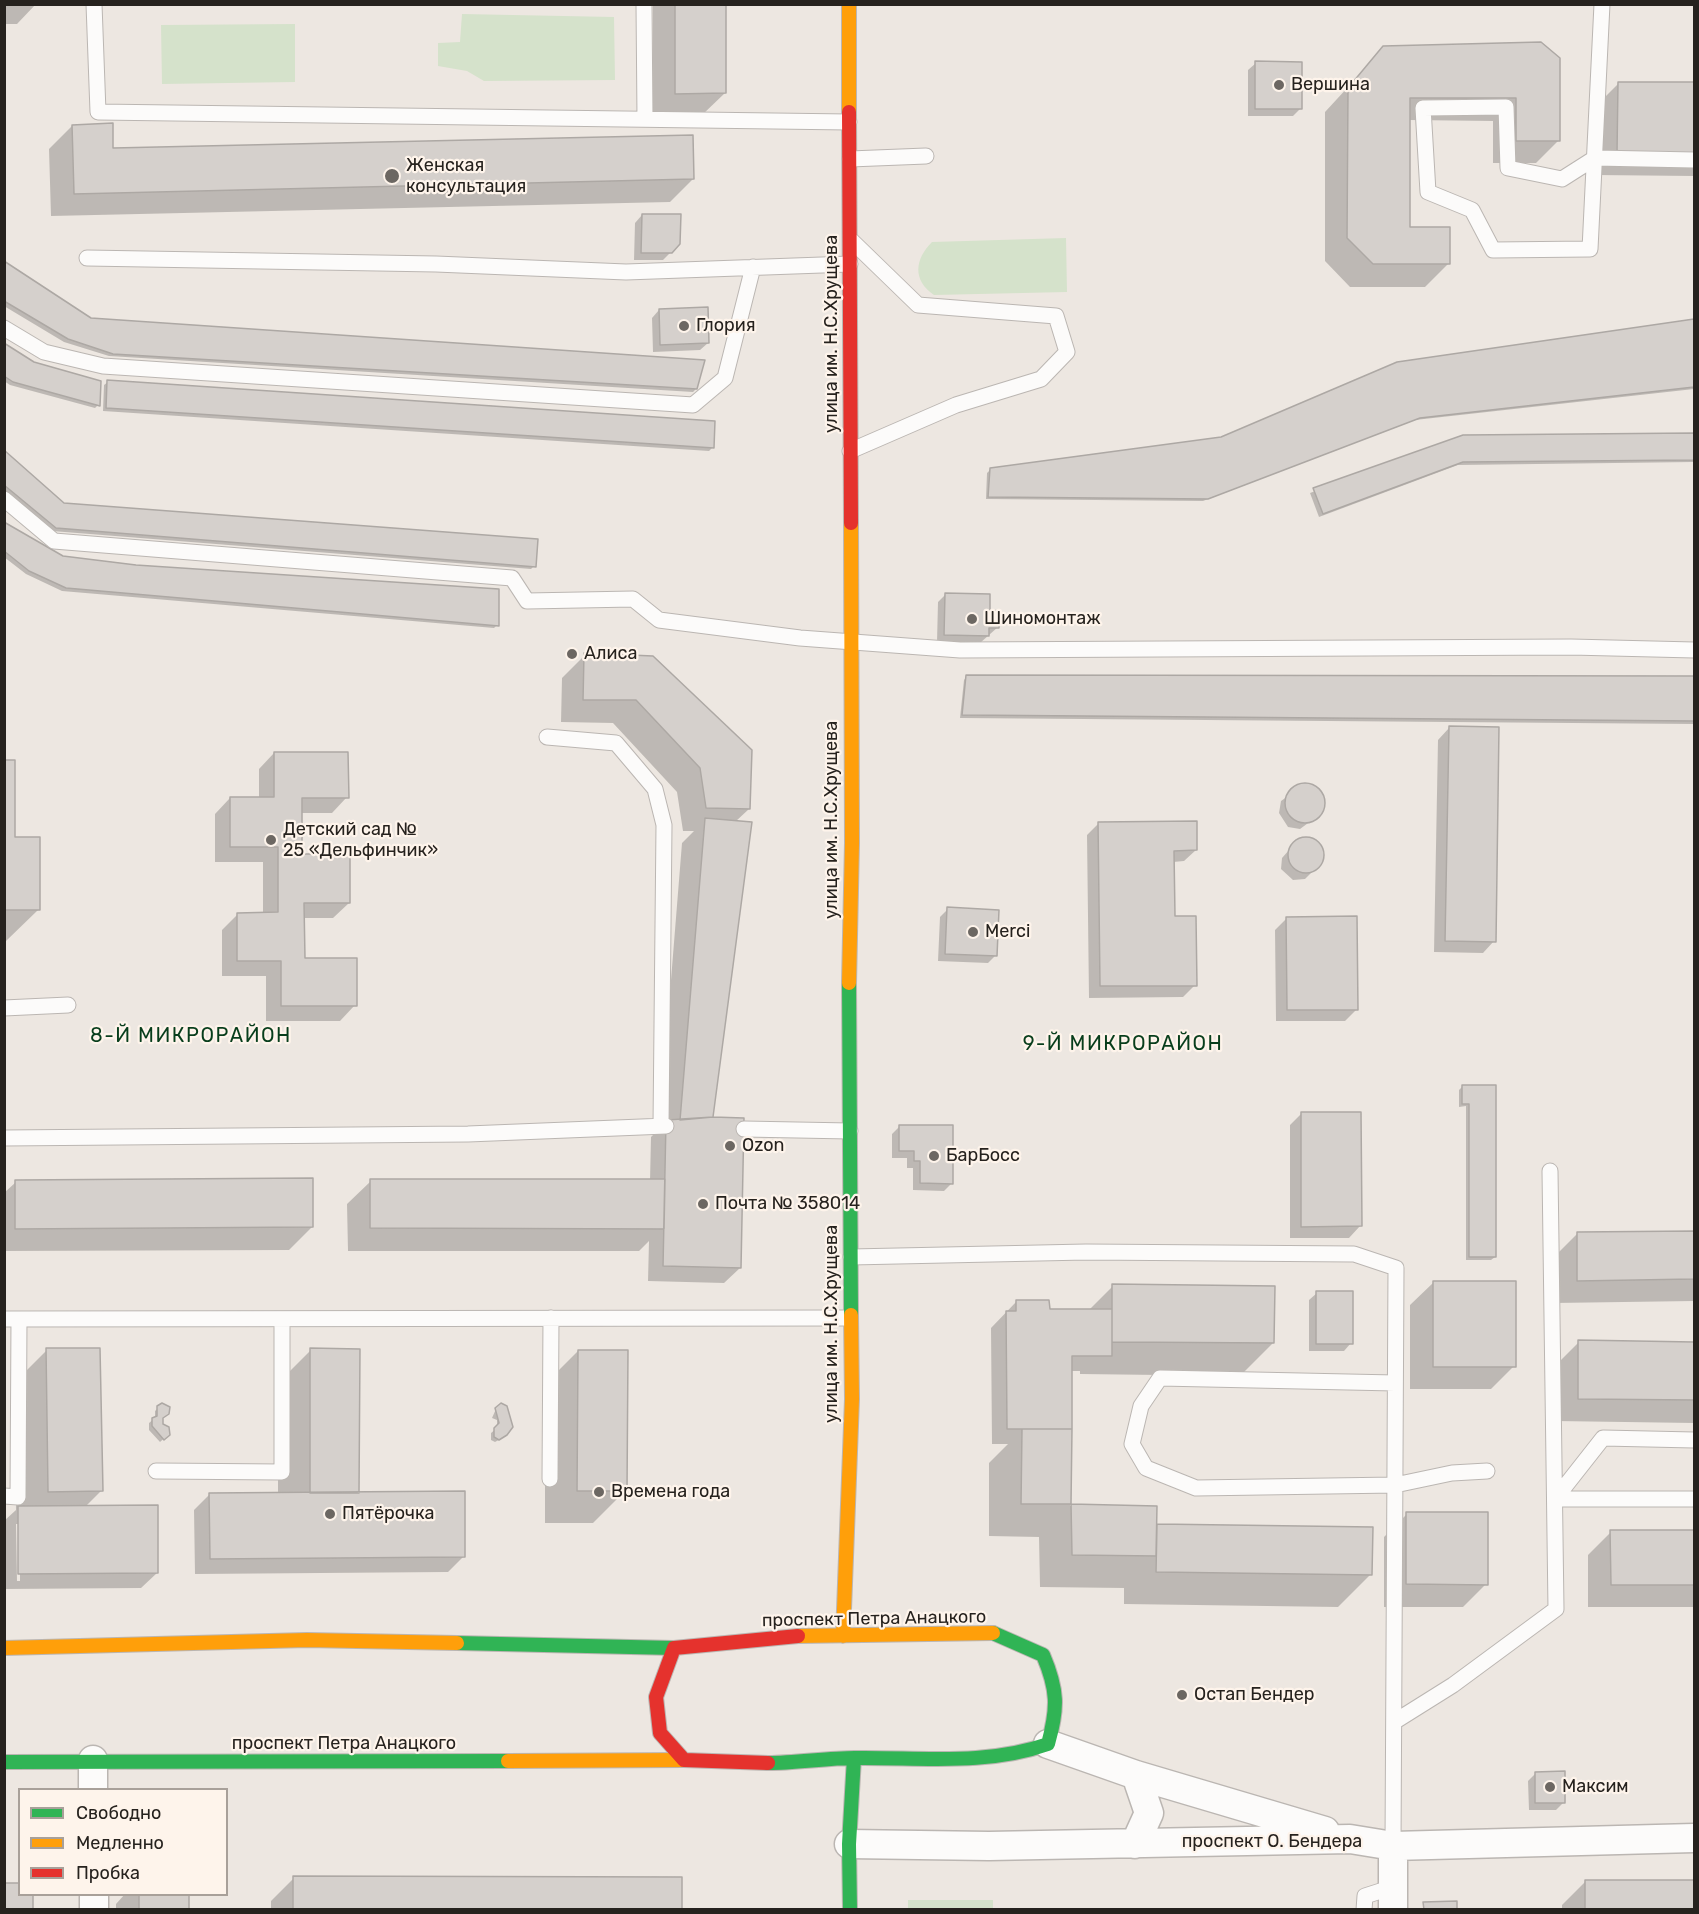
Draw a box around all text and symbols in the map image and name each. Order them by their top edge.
place label: Вершина [1291,74,1370,96]
marker: Вершина [1272,78,1286,92]
place label: Женская консультация [406,155,526,198]
marker: Женская консультация [383,167,401,185]
street label: улица им. Н.С.Хрущева [821,235,843,433]
place label: Глория [696,315,756,337]
marker: Глория [677,319,691,333]
place label: Шиномонтаж [984,608,1101,630]
marker: Шиномонтаж [965,612,979,626]
place label: Алиса [584,643,637,665]
marker: Алиса [565,647,579,661]
street label: улица им. Н.С.Хрущева [821,721,843,919]
place label: Детский сад № 25 «Дельфинчик» [283,819,438,862]
marker: Детский сад № 25 «Дельфинчик» [264,833,278,847]
place label: Merci [985,921,1030,943]
marker: Merci [966,925,980,939]
district label: 8-Й МИКРОРАЙОН [90,1024,292,1048]
district label: 9-Й МИКРОРАЙОН [1023,1032,1223,1056]
place label: Ozon [742,1135,784,1157]
marker: Ozon [723,1139,737,1153]
place label: БарБосс [946,1145,1020,1167]
marker: БарБосс [927,1149,941,1163]
place label: Почта № 358014 [715,1193,860,1215]
marker: Почта № 358014 [696,1197,710,1211]
street label: улица им. Н.С.Хрущева [821,1225,843,1423]
place label: Времена года [611,1481,730,1503]
marker: Времена года [592,1485,606,1499]
place label: Пятёрочка [342,1503,435,1525]
marker: Пятёрочка [323,1507,337,1521]
street label: проспект Петра Анацкого [762,1606,986,1632]
place label: Остап Бендер [1194,1684,1315,1706]
marker: Остап Бендер [1175,1688,1189,1702]
street label: проспект Петра Анацкого [232,1733,456,1755]
place label: Максим [1562,1776,1629,1798]
marker: Максим [1543,1780,1557,1794]
legend [18,1788,228,1896]
text: Свободно [76,1802,161,1824]
street label: проспект О. Бендера [1182,1831,1362,1853]
text: Медленно [76,1832,164,1854]
text: Пробка [76,1862,140,1884]

